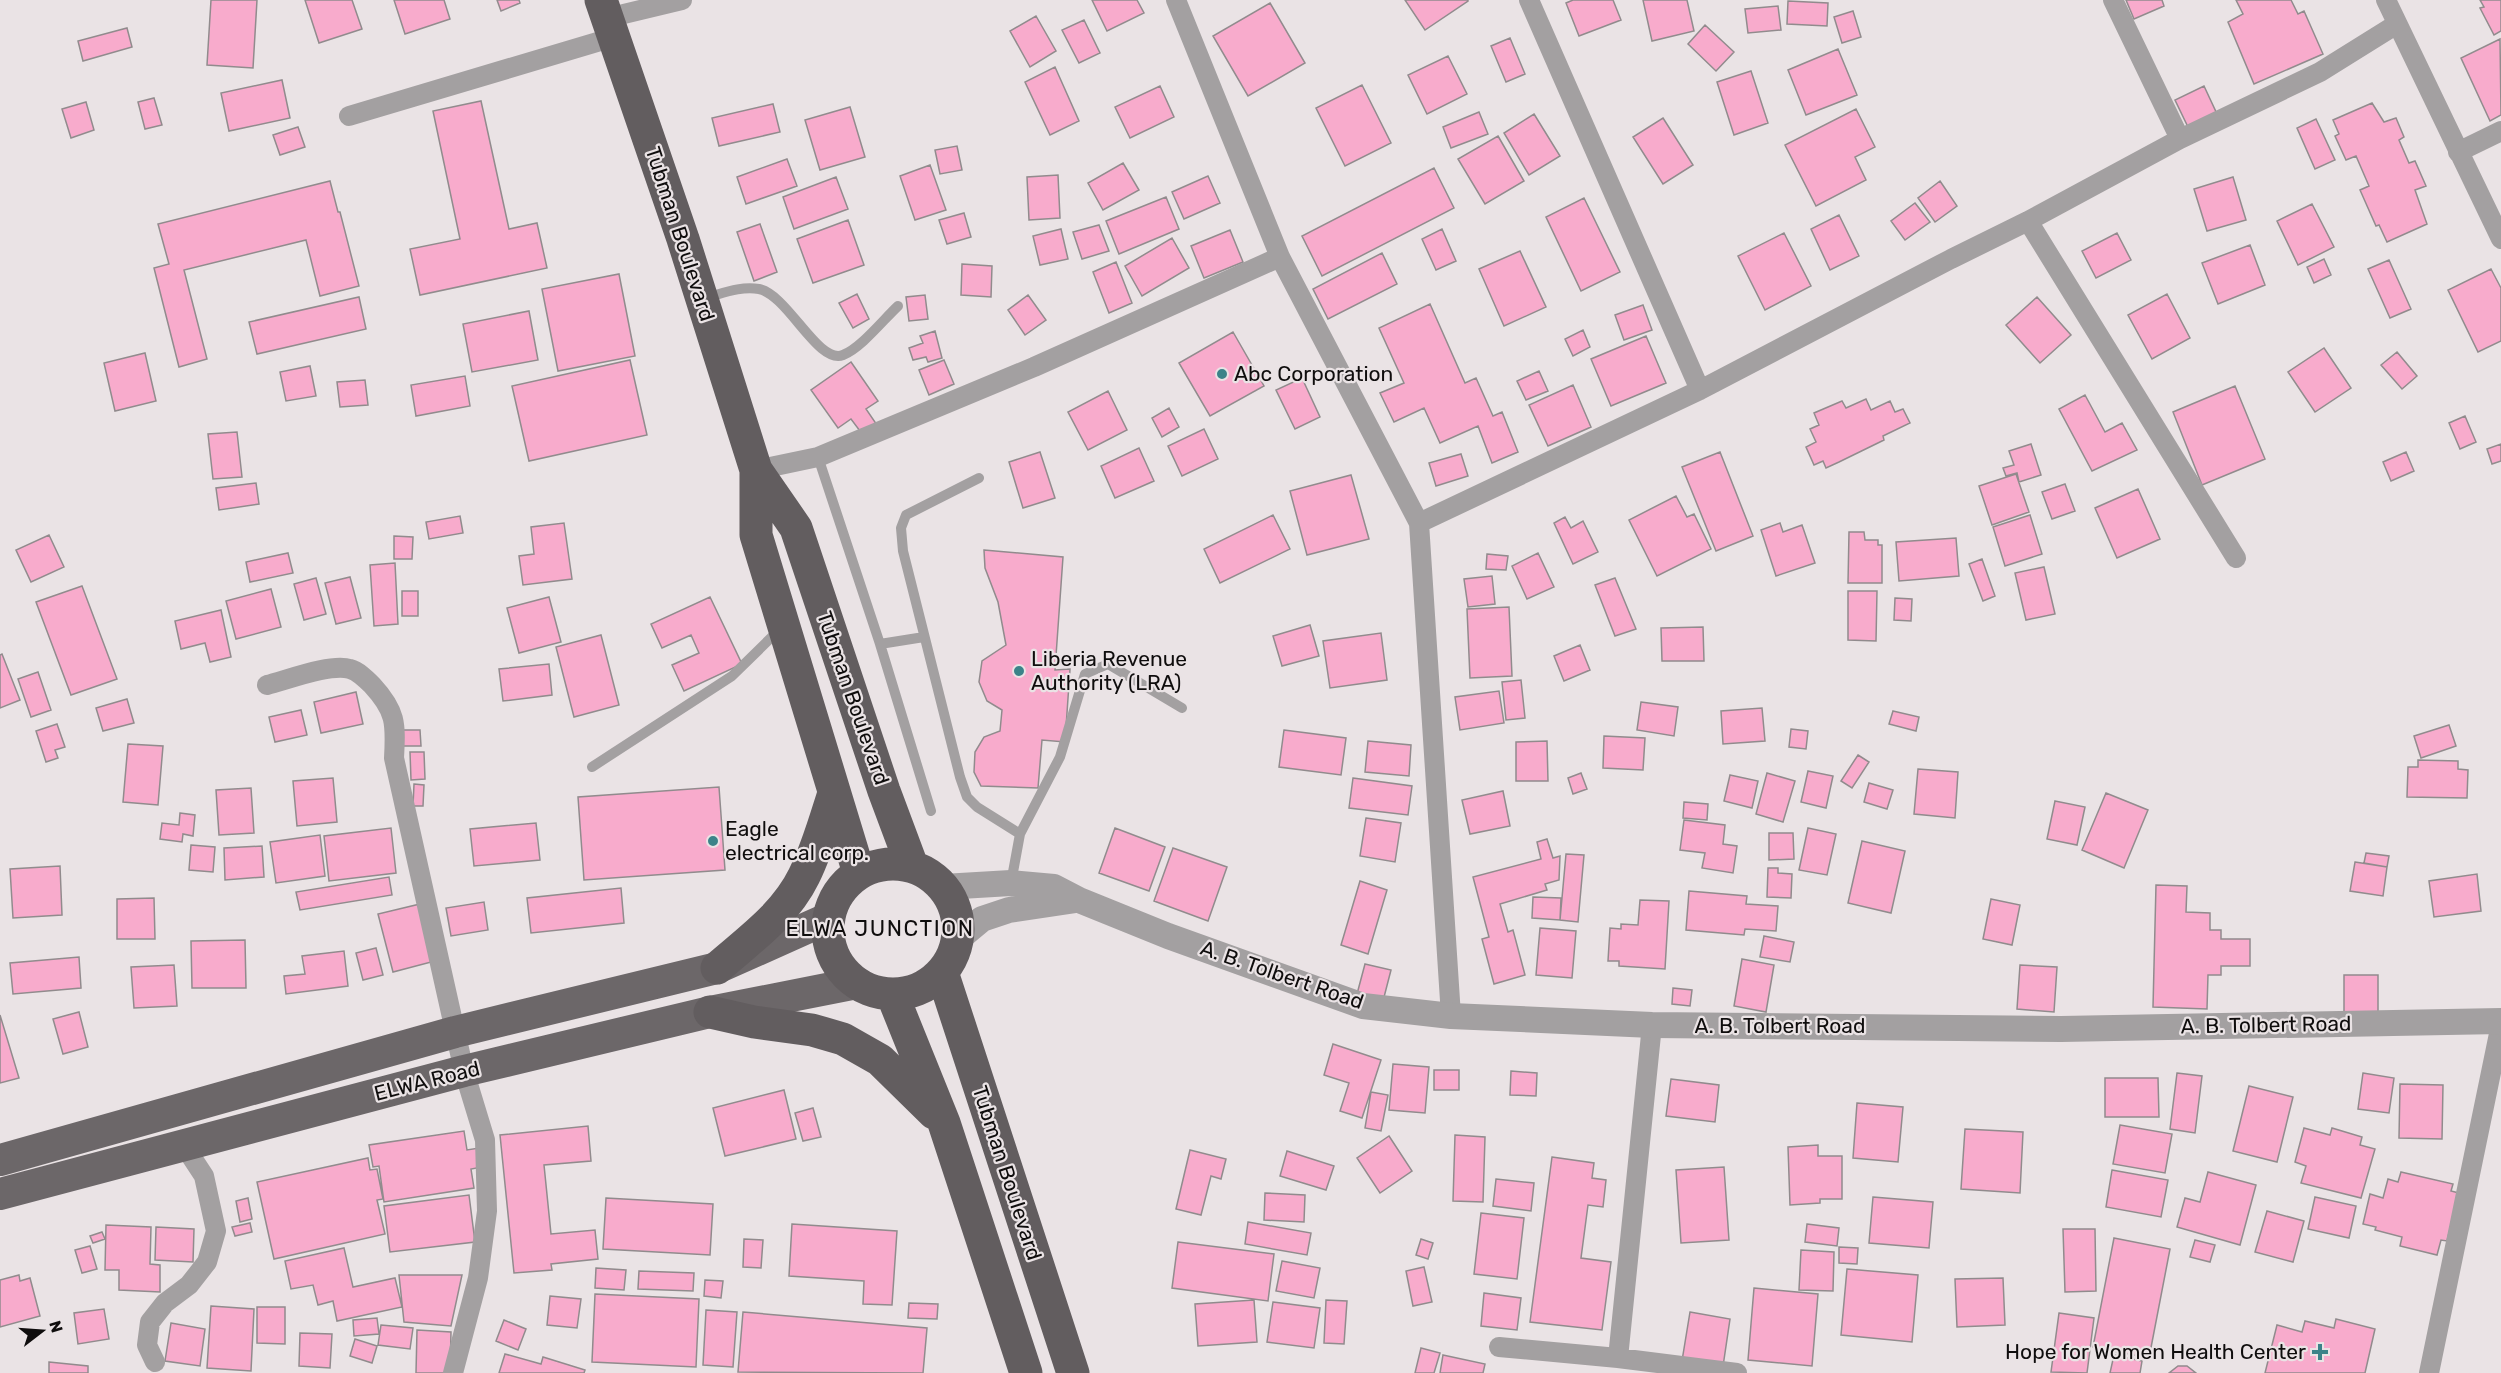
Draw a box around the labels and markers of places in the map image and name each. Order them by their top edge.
place label: Abc Corporation [1234,361,1393,386]
marker: Abc Corporation [1215,367,1229,381]
place label: Liberia Revenue Authority (LRA) [1031,646,1187,695]
marker: Liberia Revenue Authority (LRA) [1012,664,1026,678]
place label: Eagle electrical corp. [725,816,869,865]
marker: Eagle electrical corp. [706,834,720,848]
place label: Hope for Women Health Center [2005,1339,2306,1364]
marker: Hope for Women Health Center [2311,1343,2329,1361]

